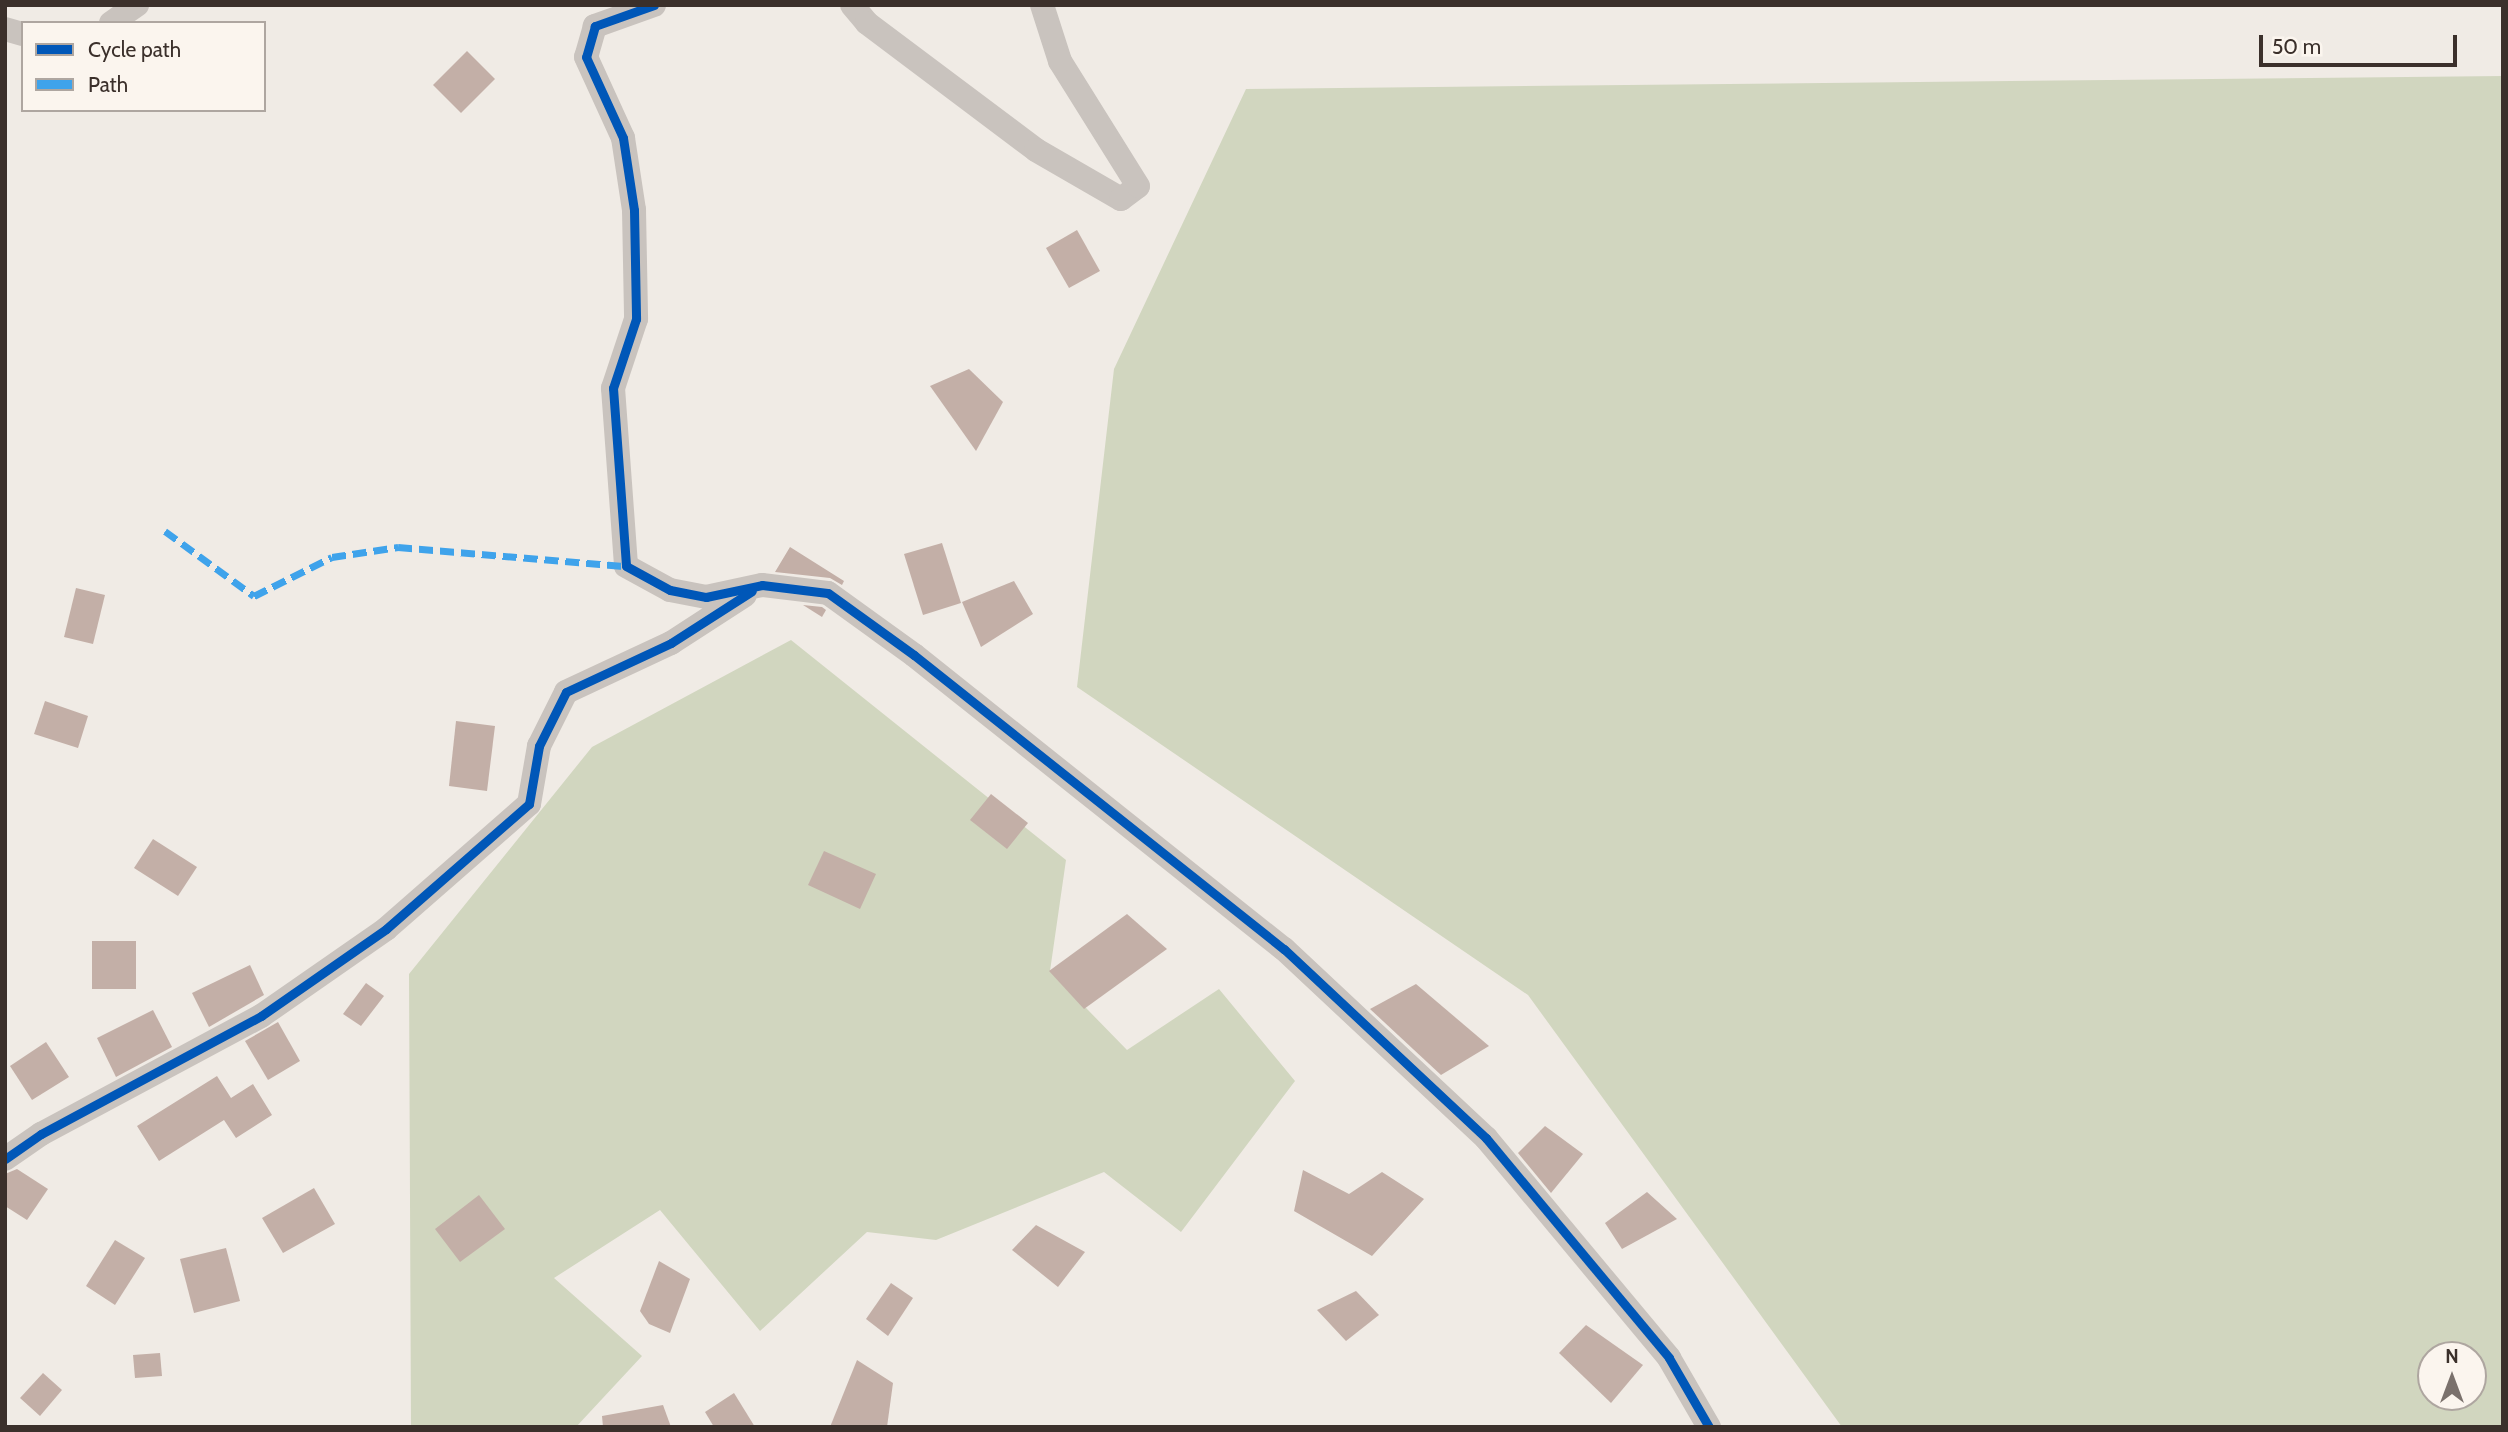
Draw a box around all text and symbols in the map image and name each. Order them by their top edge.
legend [21,21,266,112]
scale bar [2263,21,2461,65]
text: 50 m [2272,34,2321,59]
text: Cycle path [88,37,181,62]
text: Path [88,72,128,97]
north arrow [2417,1341,2487,1411]
text: N [2445,1345,2459,1368]

